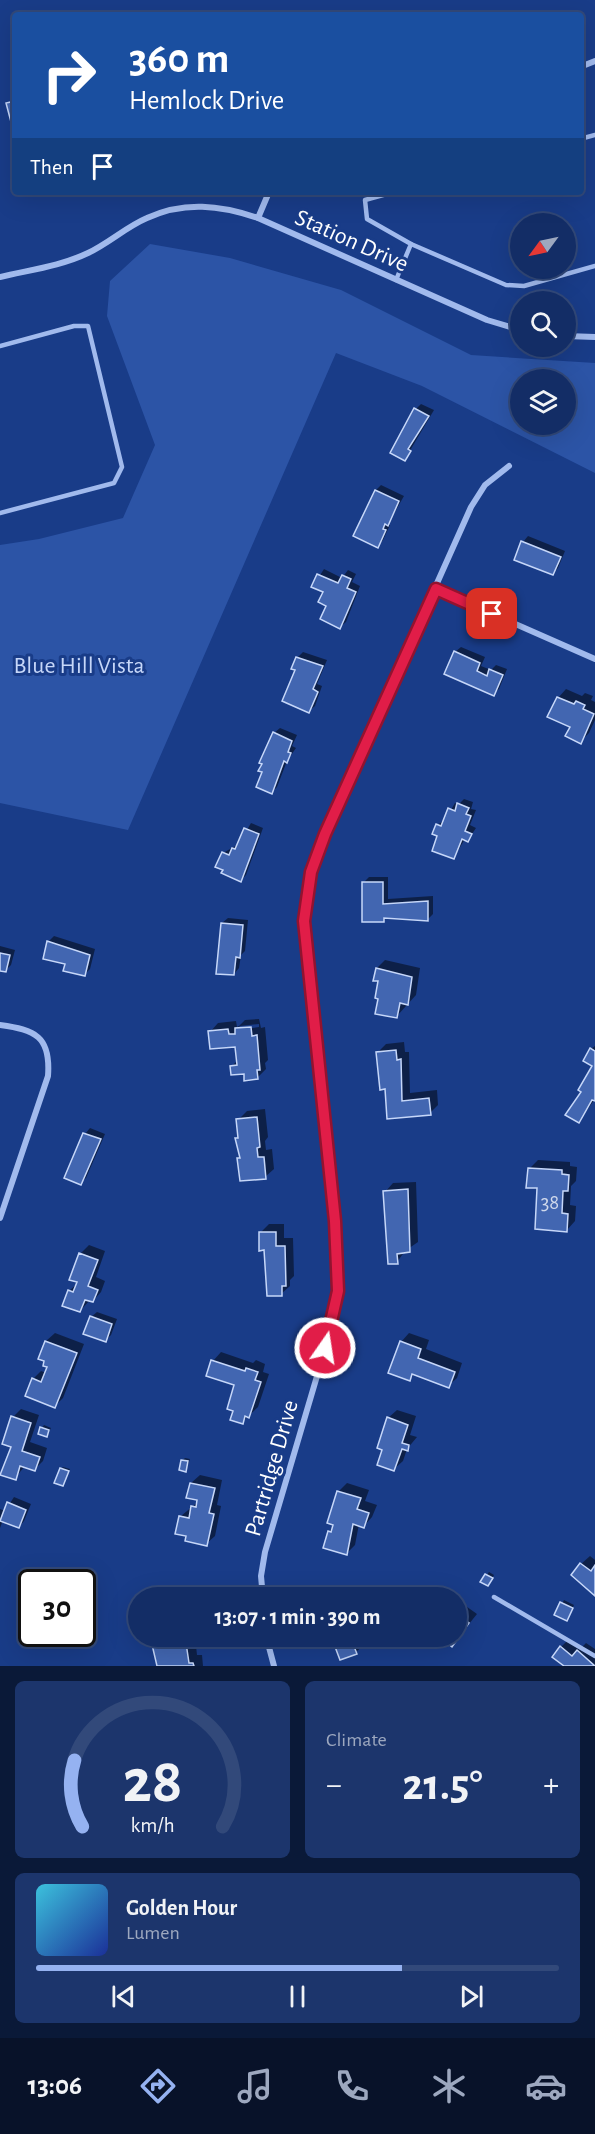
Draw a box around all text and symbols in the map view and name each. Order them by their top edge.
icon: right [30,36,108,114]
text: 360 m [129,38,230,80]
text: Hemlock Drive [129,87,284,114]
icon: arrive [86,150,119,183]
text: Then [30,156,74,178]
street label: Station Drive [291,205,412,277]
north arrow [510,213,576,279]
map controls [510,213,576,435]
button: search [510,291,576,357]
button: layers [510,369,576,435]
pin [466,588,517,639]
icon: arrive [475,597,508,630]
park label: Blue Hill Vista [13,654,145,678]
house number: 38 [541,1192,559,1213]
position arrow [293,1316,357,1380]
street label: Partridge Drive [241,1397,303,1539]
speed limit sign: 30 [18,1569,96,1647]
text: 13:07 · 1 min · 390 m [215,1606,380,1628]
text: Climate [326,1730,387,1750]
text: 28 [122,1751,183,1813]
text: 21.5° [402,1763,483,1808]
text: − [326,1769,342,1802]
text: + [543,1769,559,1802]
text: km/h [130,1815,175,1836]
text: Golden Hour [126,1897,237,1919]
text: Lumen [126,1923,180,1943]
icon: previous [107,1980,140,2013]
icon: pause [281,1980,314,2013]
icon: next [455,1980,488,2013]
icon: directions [137,2065,179,2107]
icon: music [234,2065,276,2107]
icon: phone [331,2065,373,2107]
icon: climate [428,2065,470,2107]
icon: car [525,2065,567,2107]
text: 13:06 [28,2072,82,2099]

